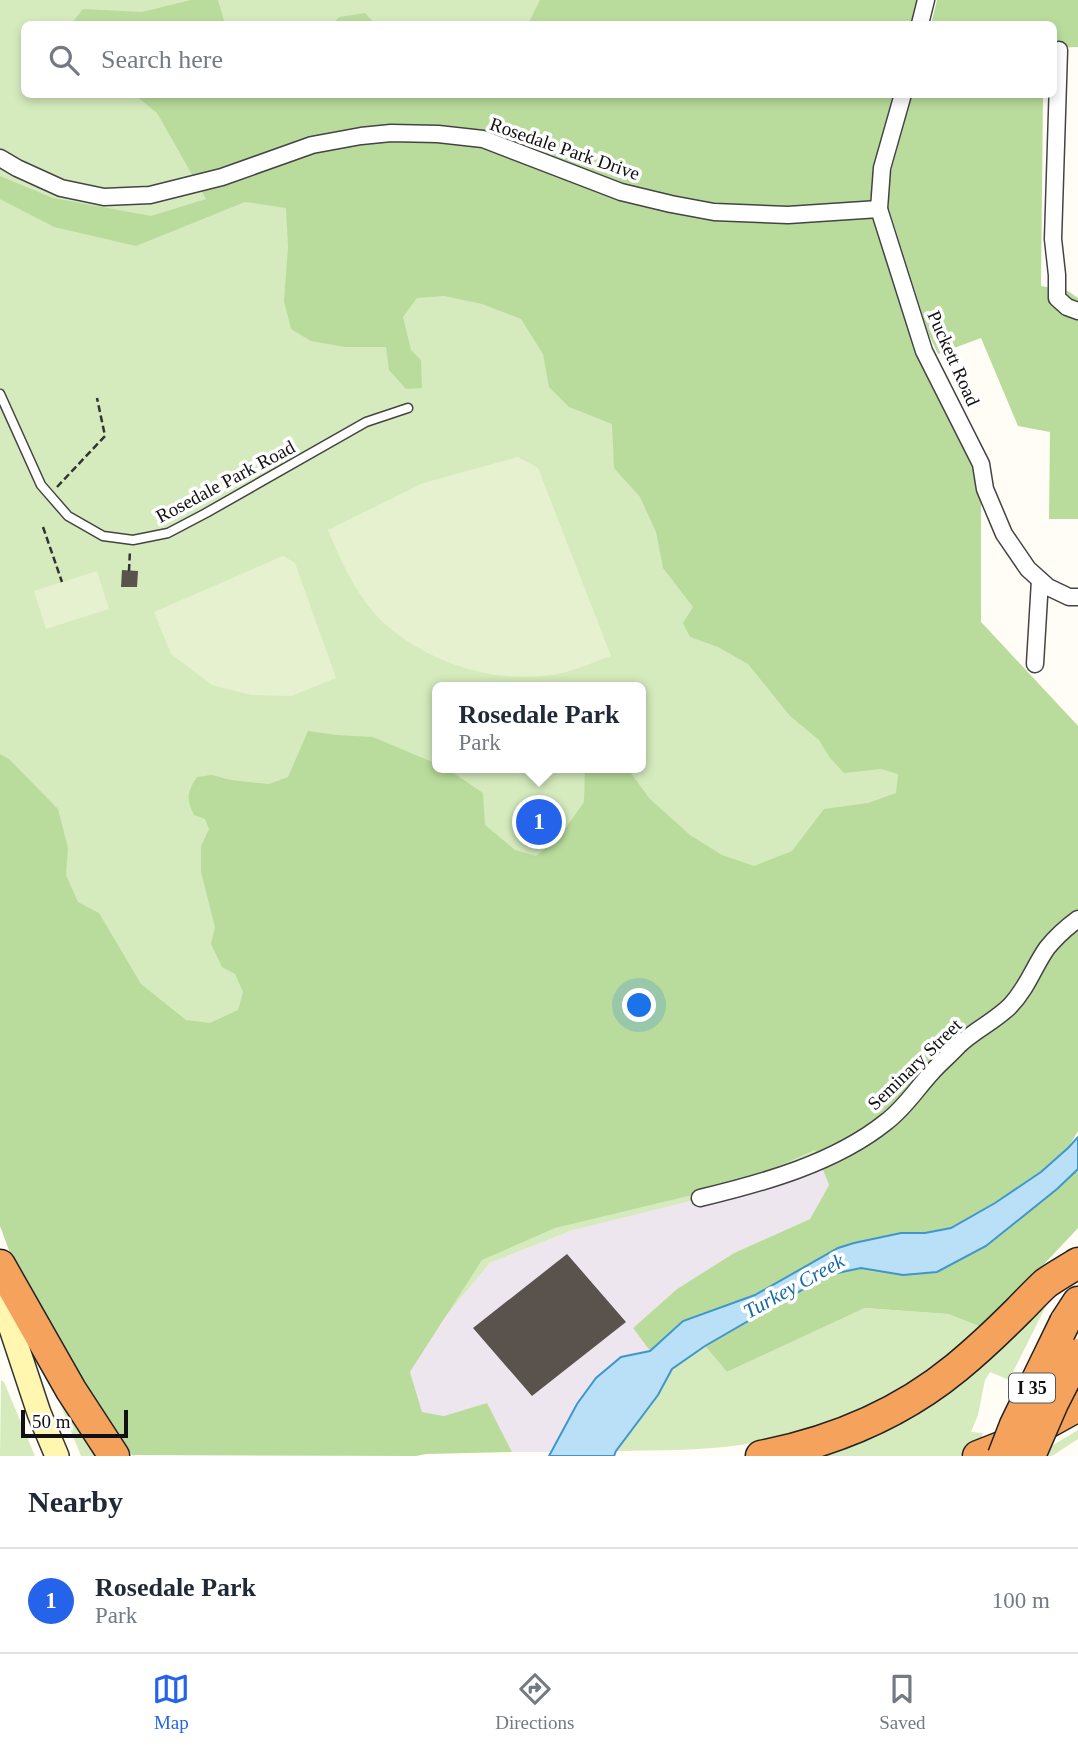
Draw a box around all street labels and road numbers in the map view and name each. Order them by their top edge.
street label: Rosedale Park Drive [487,113,643,184]
street label: Puckett Road [923,307,984,409]
street label: Rosedale Park Road [152,436,299,527]
street label: Seminary Street [863,1014,966,1114]
road number: I 35 [1009,1373,1055,1402]

